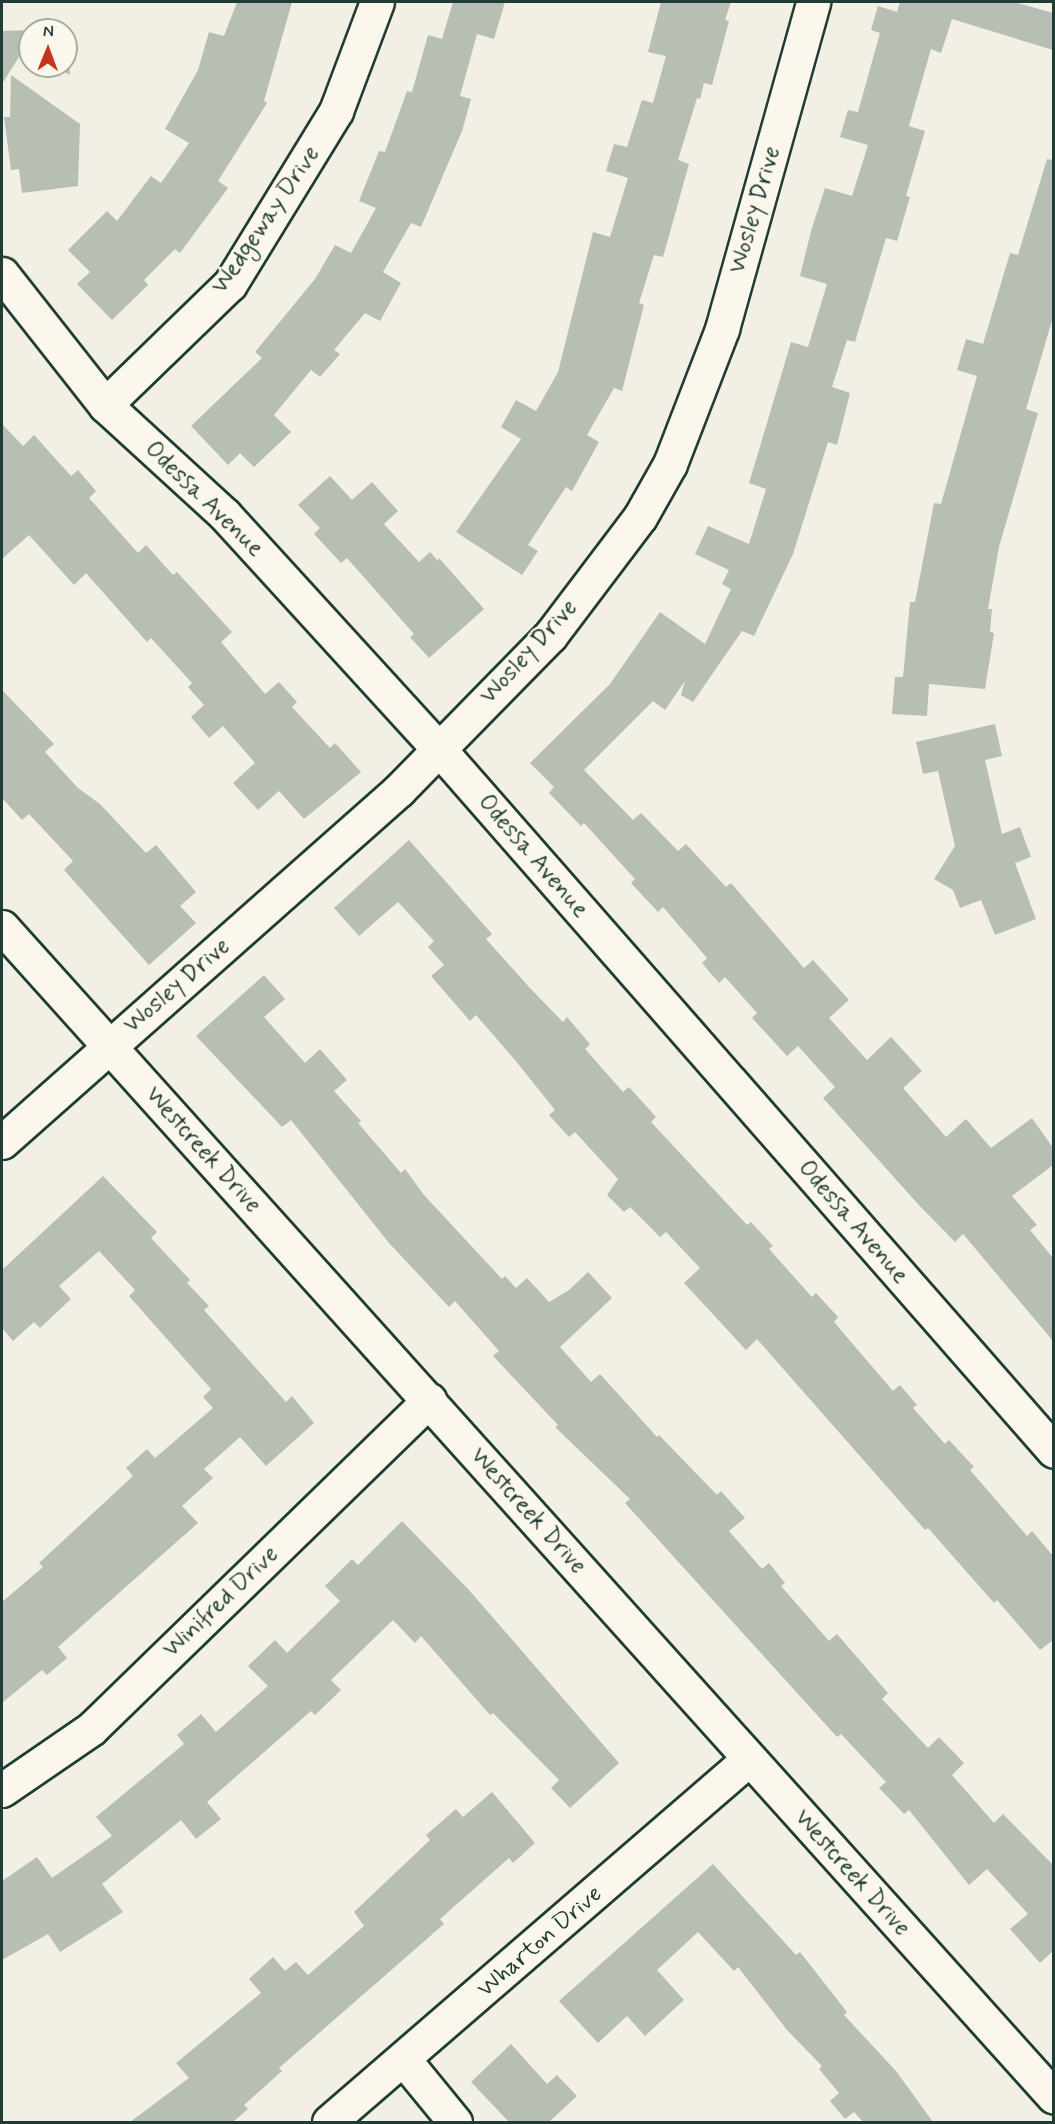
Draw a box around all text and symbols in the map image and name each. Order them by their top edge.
north arrow [18,18,78,78]
text: N [43,21,54,42]
street label: Wedgeway Drive [206,141,326,299]
street label: Wosley Drive [723,144,787,276]
street label: Odessa Avenue [139,435,269,563]
street label: Wosley Drive [475,594,583,710]
street label: Odessa Avenue [472,788,594,924]
street label: Wosley Drive [119,933,235,1039]
street label: Westcreek Drive [139,1081,267,1219]
street label: Odessa Avenue [792,1154,914,1290]
street label: Westcreek Drive [464,1442,592,1580]
street label: Winifred Drive [158,1541,284,1663]
street label: Westcreek Drive [788,1804,916,1942]
street label: Wharton Drive [472,1881,608,2003]

